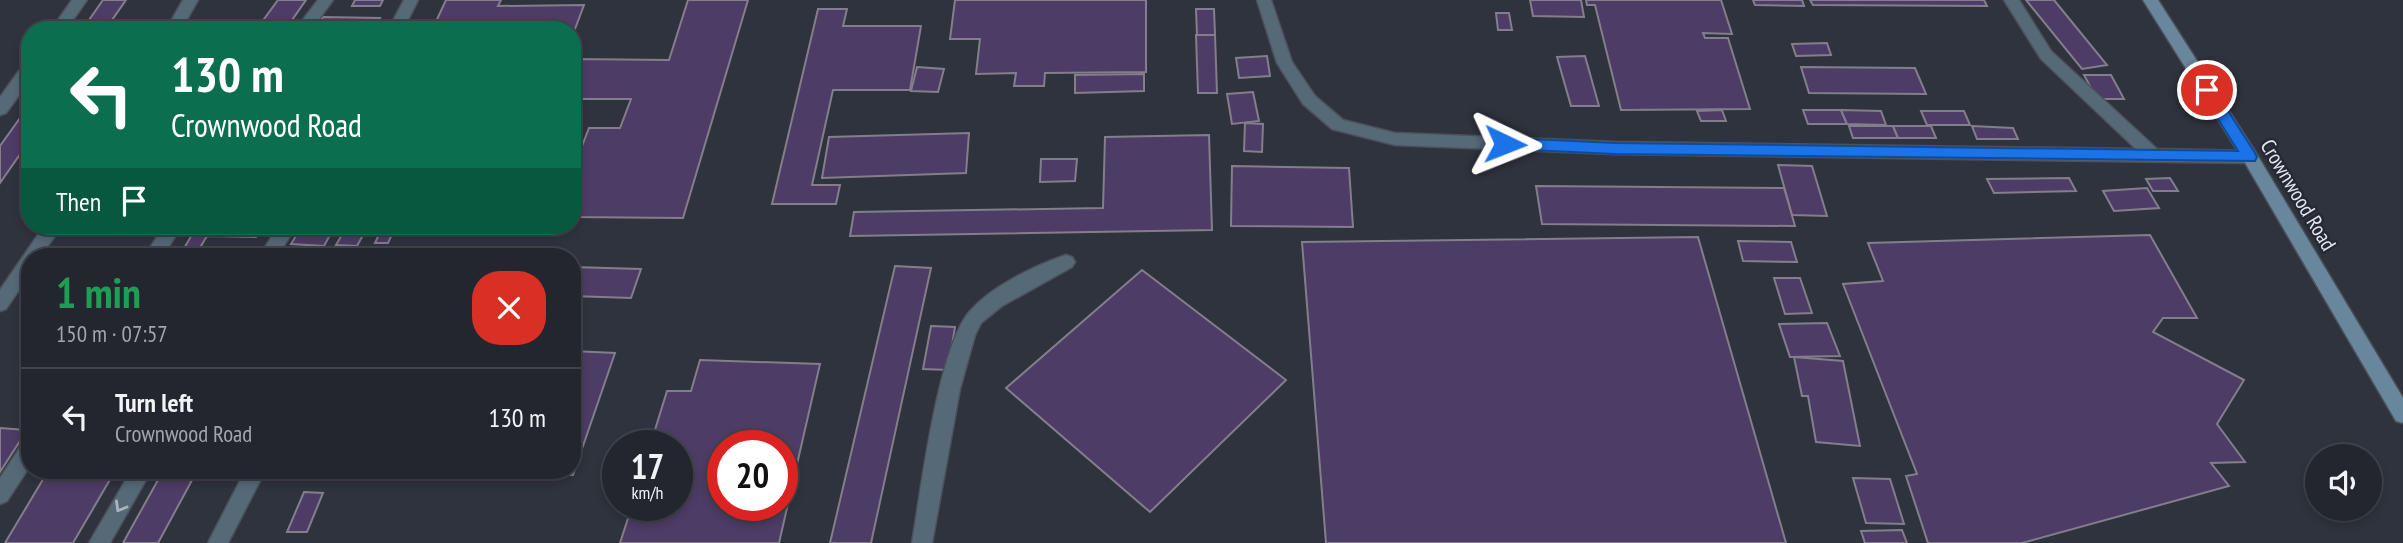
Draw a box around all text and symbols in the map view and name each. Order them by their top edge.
text: 130 m [171,42,284,106]
icon: left [56,49,147,140]
pin [2177,60,2237,120]
icon: arrive [2188,71,2226,109]
text: Crownwood Road [171,104,362,146]
position arrow [1468,107,1542,181]
street label: Crownwood Road [2255,134,2342,255]
icon: arrive [115,182,153,220]
text: Then [56,185,101,218]
text: 1 min [56,265,141,320]
button: close [472,271,546,345]
text: 150 m · 07:57 [56,319,168,348]
text: Turn left [115,386,193,419]
icon: left [56,398,94,436]
text: 130 m [488,401,546,434]
text: Crownwood Road [115,419,252,448]
speed limit sign: 20 [707,430,798,521]
text: 17 [631,443,664,489]
map controls [2305,444,2382,521]
button: sound [2305,444,2382,521]
text: km/h [632,481,663,504]
one-way arrow [116,499,129,512]

